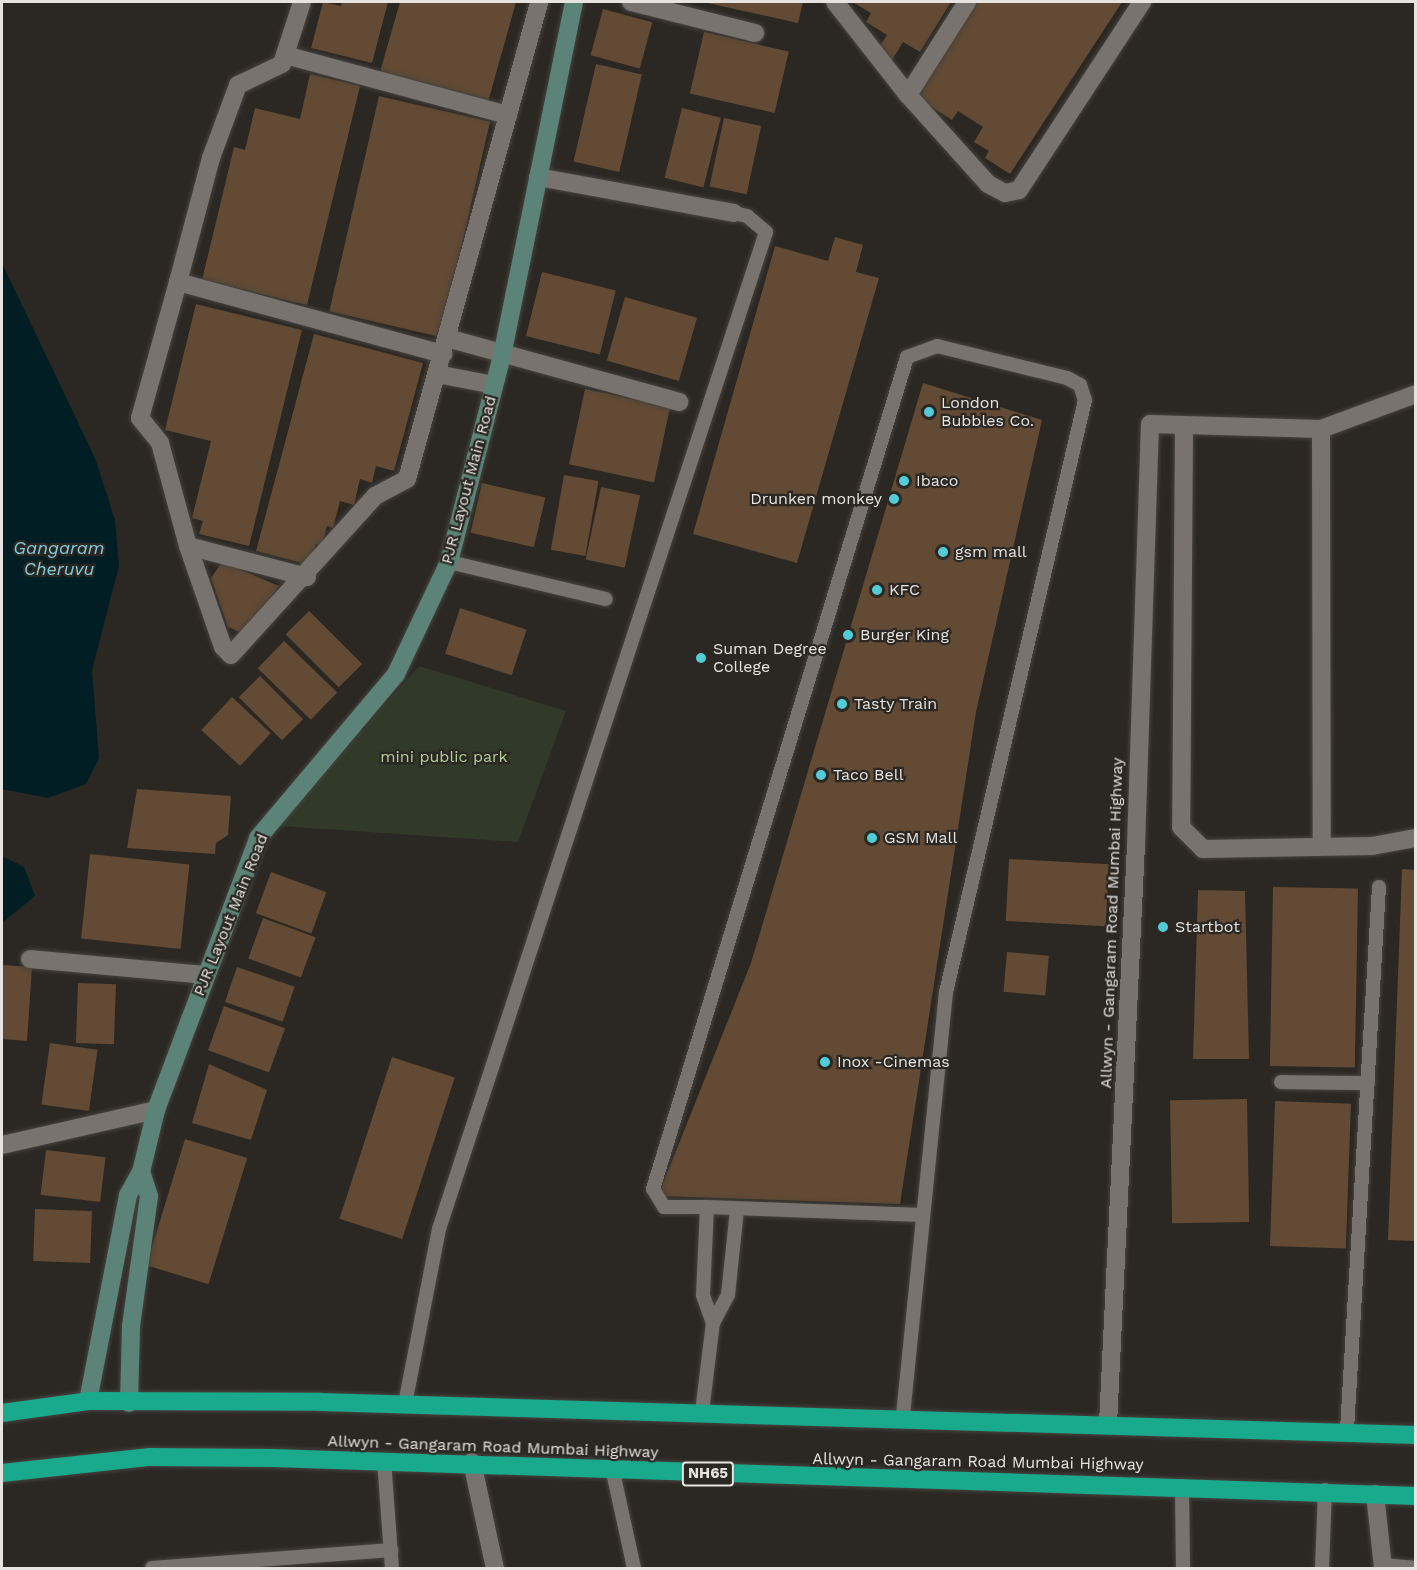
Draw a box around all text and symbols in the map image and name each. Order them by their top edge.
place label: London Bubbles Co. [941,393,1034,431]
street label: PJR Layout Main Road [437,394,501,566]
marker: London Bubbles Co. [922,405,936,419]
place label: Ibaco [916,471,958,491]
marker: Ibaco [897,474,911,488]
place label: Drunken monkey [750,489,882,509]
marker: Drunken monkey [887,492,901,506]
water label: Gangaram Cheruvu [13,538,105,580]
place label: gsm mall [955,542,1027,562]
marker: gsm mall [936,545,950,559]
place label: KFC [889,580,920,600]
marker: KFC [870,583,884,597]
place label: Burger King [860,625,949,645]
marker: Burger King [841,628,855,642]
place label: Suman Degree College [713,639,827,677]
marker: Suman Degree College [694,651,708,665]
place label: Tasty Train [854,694,938,714]
marker: Tasty Train [835,697,849,711]
park label: mini public park [380,747,508,767]
street label: Allwyn - Gangaram Road Mumbai Highway [1097,757,1127,1089]
place label: Taco Bell [833,765,904,785]
marker: Taco Bell [814,768,828,782]
place label: GSM Mall [884,828,957,848]
street label: PJR Layout Main Road [190,831,272,999]
marker: GSM Mall [865,831,879,845]
place label: Startbot [1175,917,1240,937]
marker: Startbot [1156,920,1170,934]
place label: Inox -Cinemas [837,1052,950,1072]
marker: Inox -Cinemas [818,1055,832,1069]
street label: Allwyn - Gangaram Road Mumbai Highway [327,1432,659,1462]
street label: Allwyn - Gangaram Road Mumbai Highway [812,1450,1144,1474]
road number: NH65 [681,1462,735,1486]

